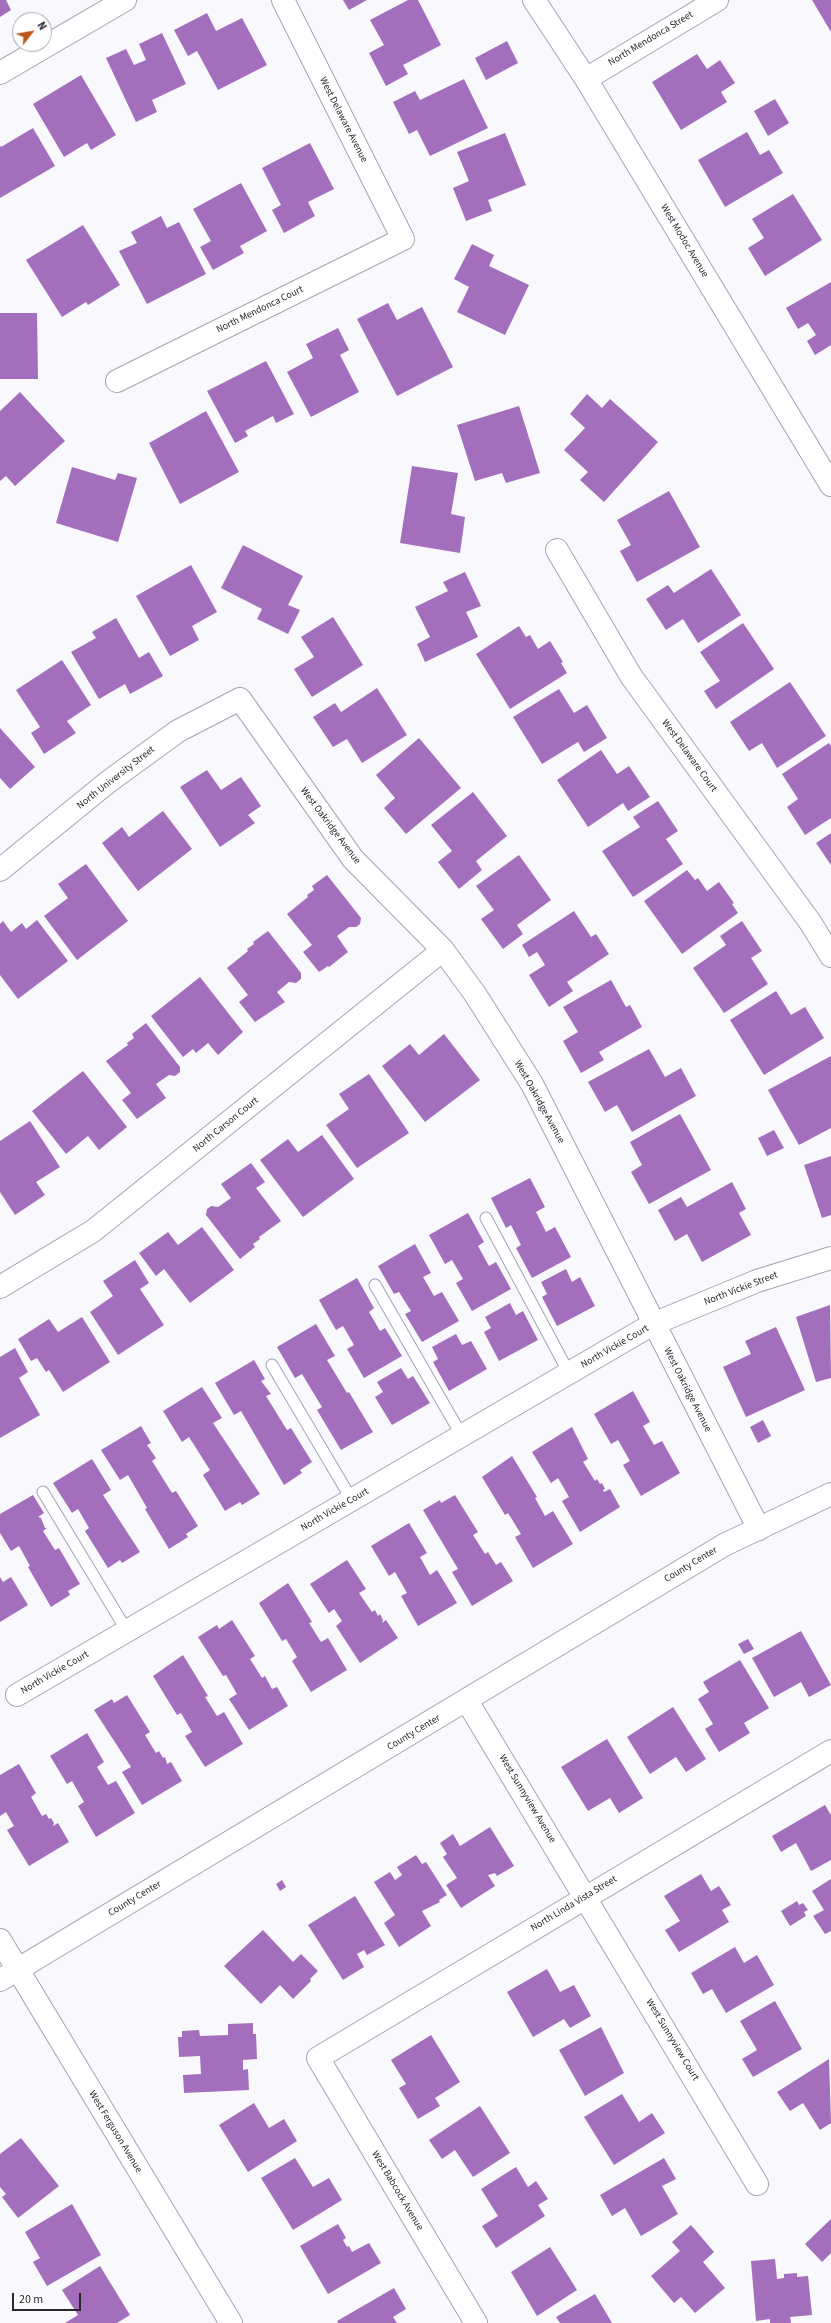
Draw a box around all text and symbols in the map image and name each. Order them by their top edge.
street label: North Mendonca Street [606,9,696,69]
north arrow [12,12,52,52]
text: N [34,19,50,33]
street label: West Delaware Avenue [316,75,370,165]
street label: West Modoc Avenue [657,202,711,280]
street label: North Mendonca Court [215,284,305,336]
street label: West Delaware Court [659,717,719,795]
street label: North University Street [75,744,157,812]
street label: West Oakridge Avenue [297,785,363,867]
street label: West Oakridge Avenue [511,1058,567,1146]
street label: North Carson Court [191,1095,261,1155]
street label: North Vickie Street [703,1269,779,1309]
street label: North Vickie Court [579,1323,651,1371]
street label: West Oakridge Avenue [661,1346,713,1434]
street label: North Vickie Court [299,1486,371,1534]
street label: County Center [662,1544,720,1586]
street label: North Vickie Court [19,1649,91,1697]
street label: County Center [385,1712,443,1754]
street label: West Sunnyview Avenue [496,1753,558,1845]
street label: North Linda Vista Street [529,1874,619,1934]
street label: County Center [106,1878,164,1920]
street label: West Sunnyview Court [643,1997,701,2083]
street label: West Ferguson Avenue [86,2089,144,2175]
street label: West Babcock Avenue [368,2149,426,2233]
scale bar [14,2285,83,2311]
text: 20 m [19,2291,43,2308]

